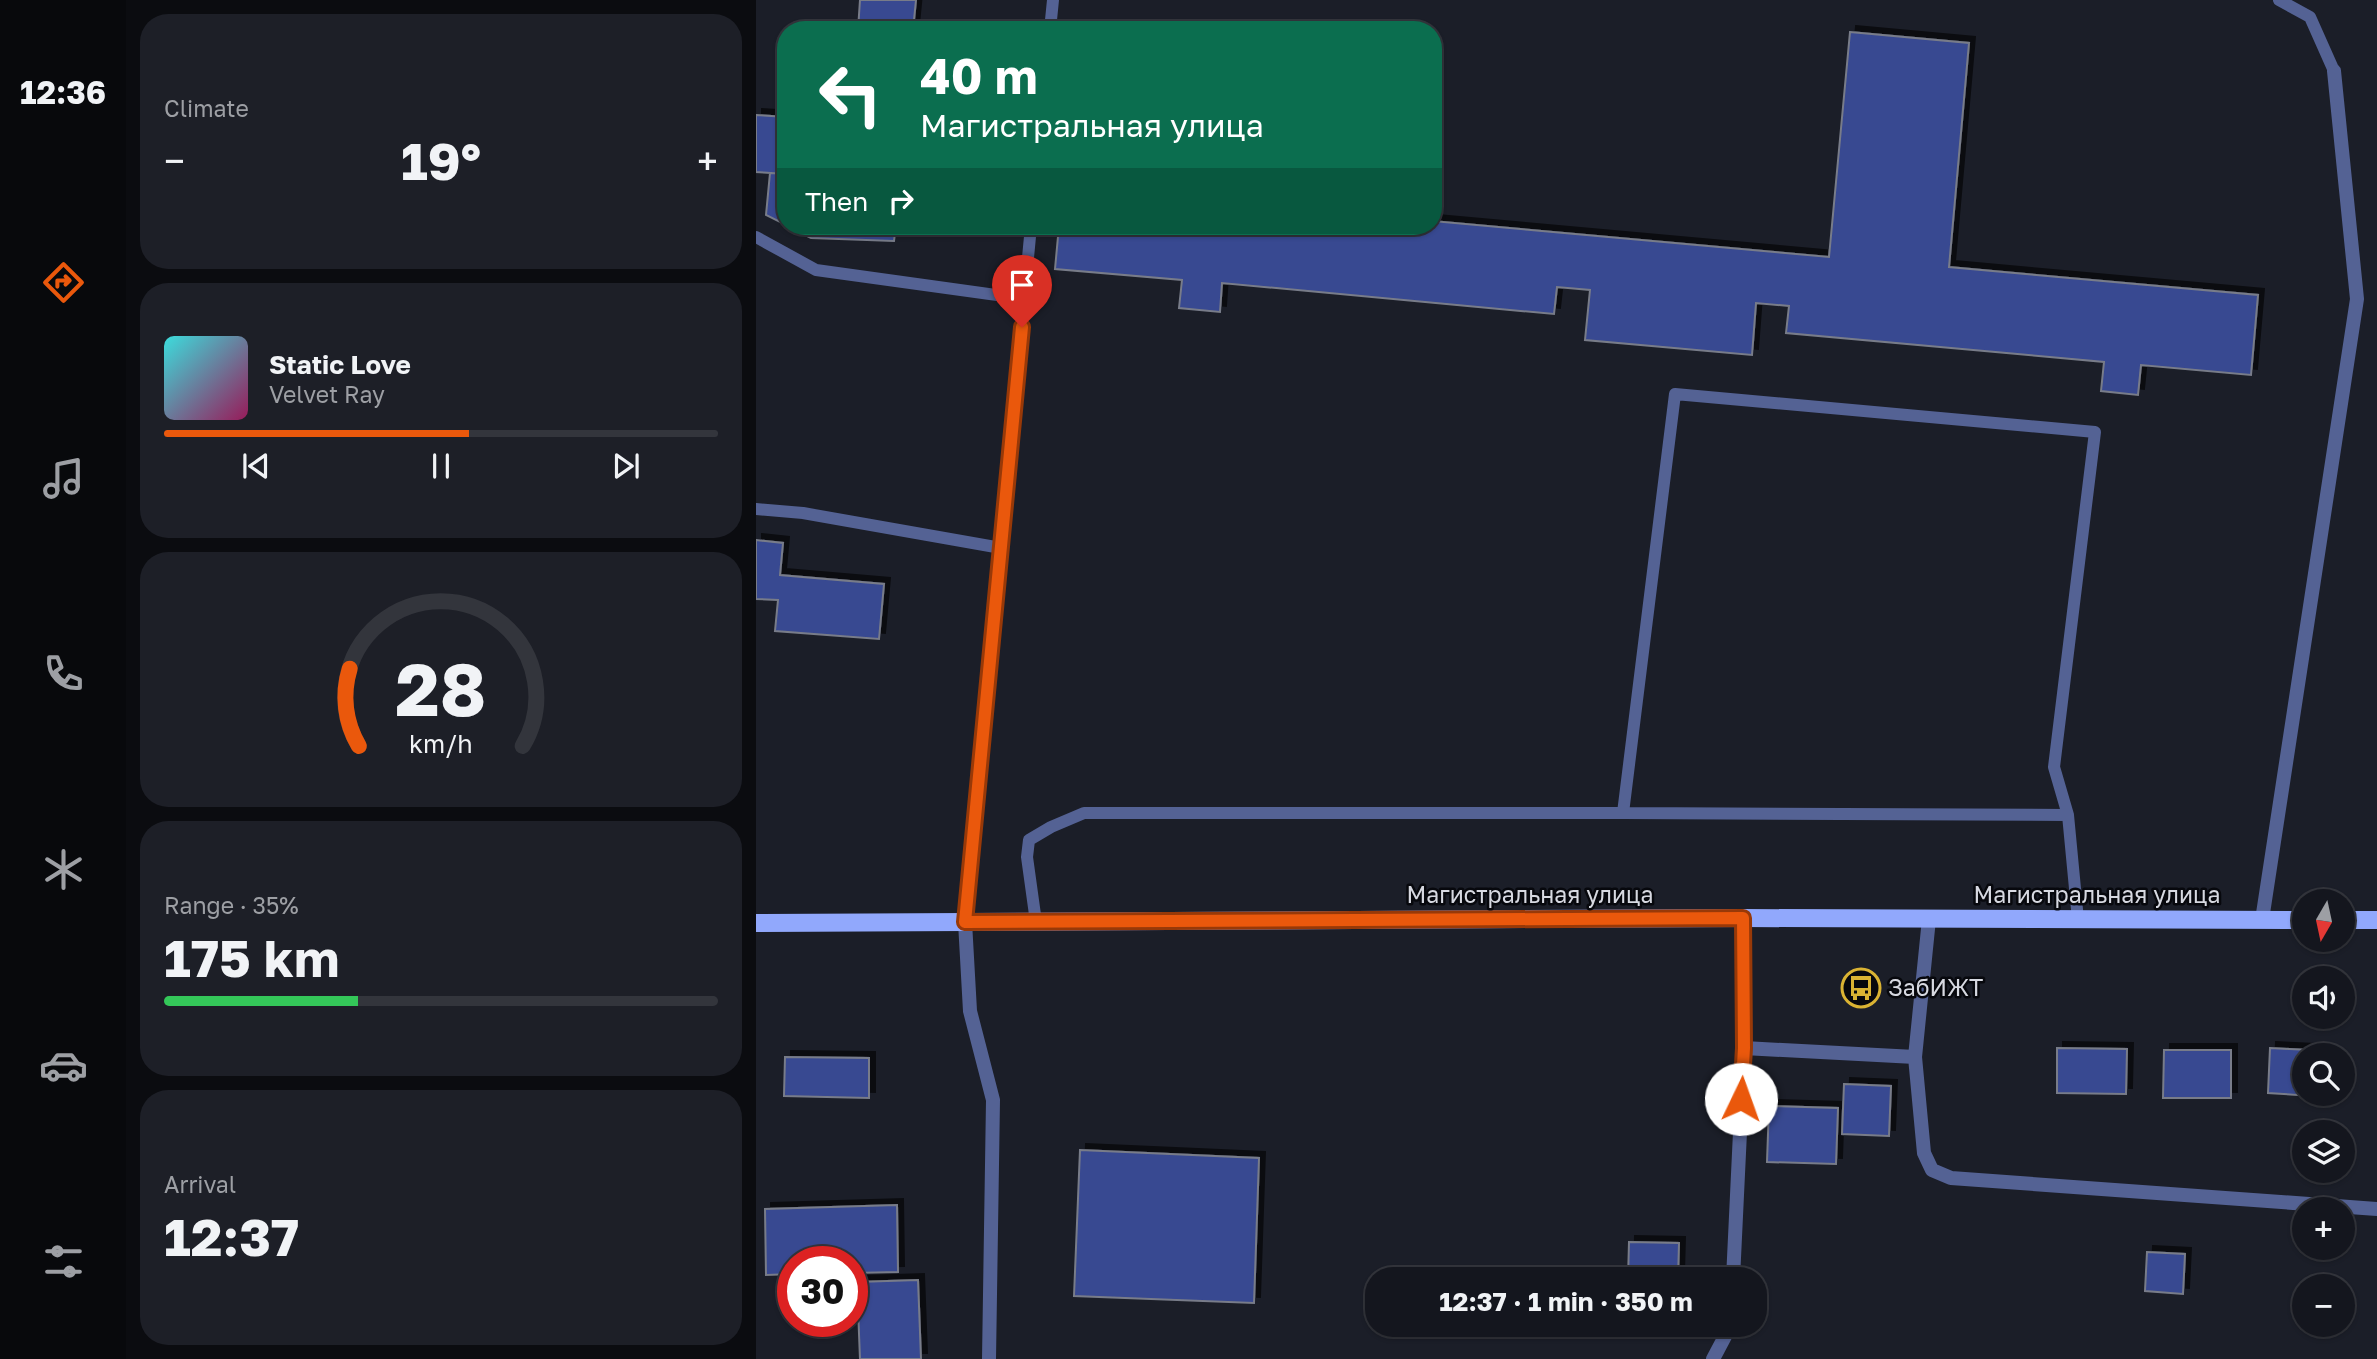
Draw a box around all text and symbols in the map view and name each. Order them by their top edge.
text: 40 m [920,46,1038,105]
icon: left [805,49,896,140]
text: 12:36 [20,73,106,111]
text: Climate [164,94,249,122]
text: Магистральная улица [920,106,1264,144]
text: 19° [401,129,481,191]
text: − [164,138,185,183]
text: + [697,138,718,183]
icon: right [882,182,920,220]
text: Then [805,186,868,217]
pin [992,255,1052,327]
icon: directions [39,258,88,307]
icon: arrive [1003,266,1041,304]
text: Static Love [269,349,411,380]
text: Velvet Ray [269,380,385,408]
icon: previous [237,447,275,485]
icon: pause [422,447,460,485]
icon: next [607,447,645,485]
icon: music [39,454,88,503]
text: 28 [396,645,487,732]
icon: phone [39,649,88,698]
text: km/h [409,727,473,758]
icon: climate [39,845,88,894]
street label: Магистральная улица [1406,880,1654,908]
street label: Магистральная улица [1973,880,2221,908]
north arrow [2292,889,2356,952]
map controls [2292,889,2355,1337]
text: Range · 35% [164,891,299,919]
text: 175 km [164,926,340,988]
button: sound [2292,966,2355,1029]
bus stop icon: ЗабИЖТ [1840,967,1882,1009]
place label: ЗабИЖТ [1888,973,1983,1001]
icon: car [39,1041,88,1090]
button: search [2292,1043,2355,1106]
position arrow [1704,1062,1778,1136]
button: layers [2292,1120,2355,1183]
text: Arrival [164,1170,236,1198]
button: + [2292,1197,2355,1260]
text: 12:37 [164,1205,299,1267]
icon: filters [39,1237,88,1286]
speed limit sign: 30 [777,1246,868,1337]
button: − [2292,1274,2355,1337]
text: 12:37 · 1 min · 350 m [1439,1286,1693,1317]

